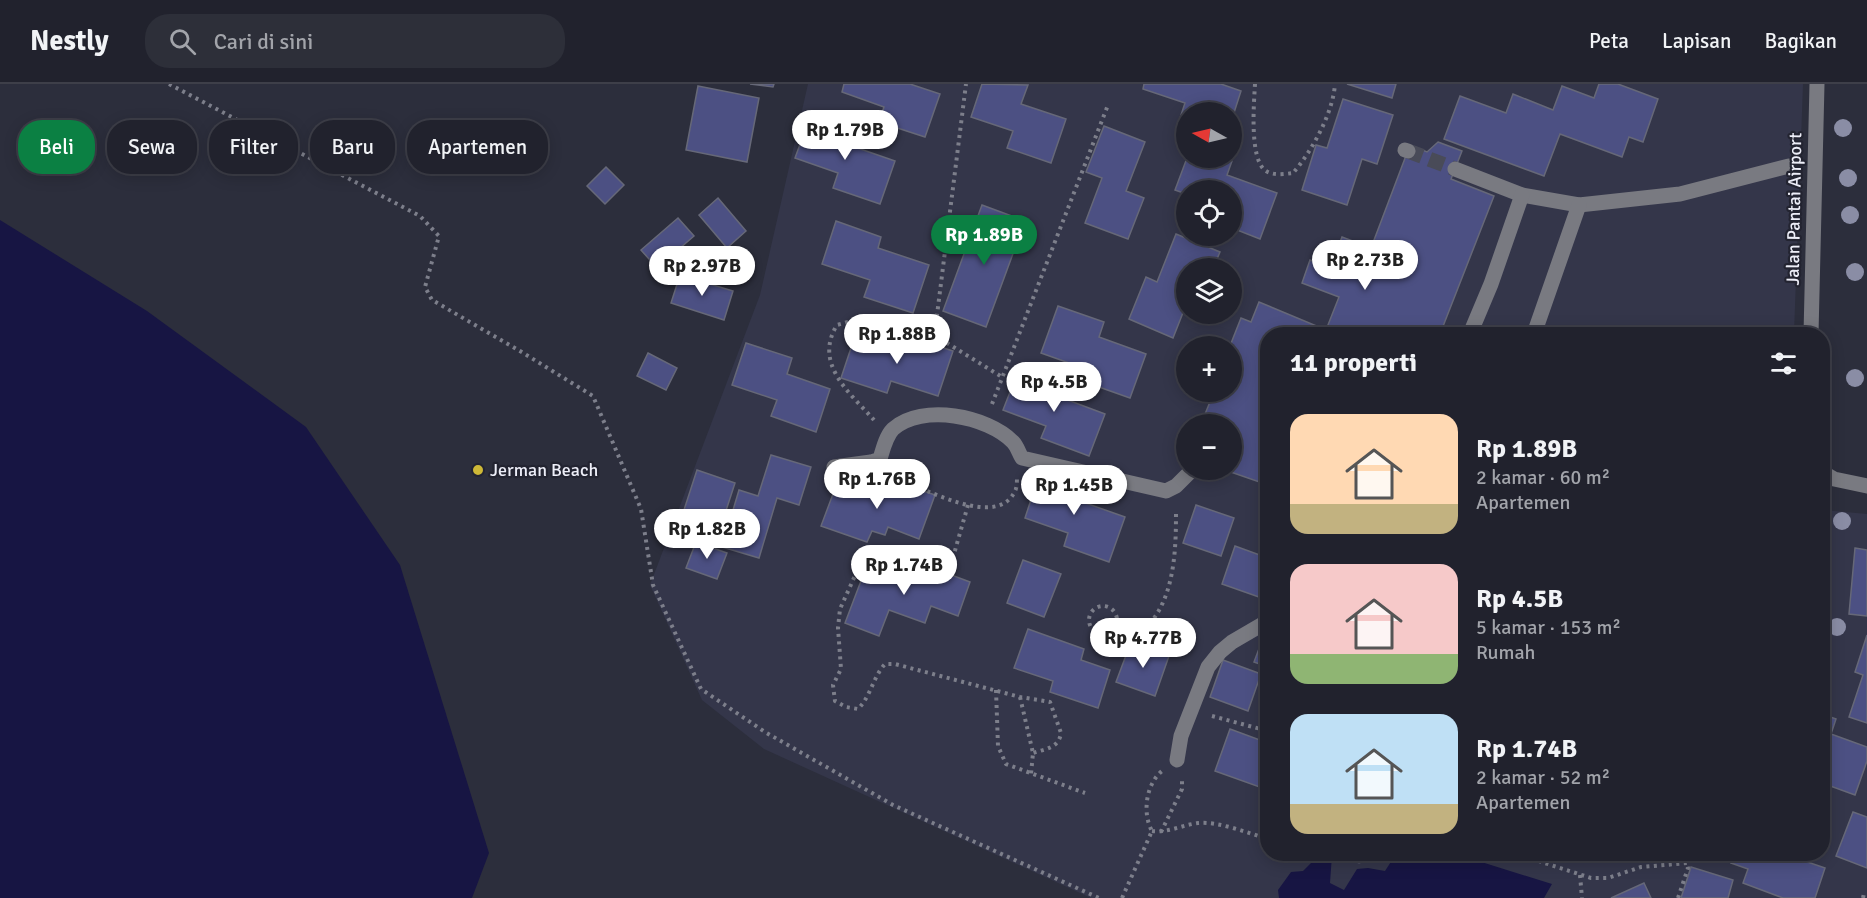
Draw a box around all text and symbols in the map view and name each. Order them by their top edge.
search box [145,14,565,68]
text: Nestly [30,24,109,58]
icon: search [166,25,199,58]
text: Cari di sini [214,28,313,55]
text: Peta [1589,28,1629,54]
text: Lapisan [1662,28,1731,54]
text: Bagikan [1764,28,1837,54]
north arrow [1176,102,1242,168]
map controls [1176,102,1242,480]
pin: Rp 1.79B [783,110,907,161]
text: Rp 1.79B [806,117,884,142]
chip: Beli [18,120,95,174]
chip: Sewa [107,120,197,174]
chip: Filter [209,120,298,174]
chip: Baru [310,120,395,174]
chip: Apartemen [407,120,548,174]
street label: Jalan Pantai Airport [1782,132,1806,286]
button: locate [1176,180,1242,246]
pin: Rp 1.89B [922,215,1046,266]
text: Rp 1.89B [945,222,1023,247]
pin: Rp 2.73B [1303,240,1427,291]
pin: Rp 2.97B [640,246,764,297]
text: Rp 2.73B [1326,247,1404,272]
text: Rp 2.97B [663,253,741,278]
button: layers [1176,258,1242,324]
pin: Rp 1.88B [835,314,959,365]
text: Rp 1.88B [858,321,936,346]
button: + [1176,336,1242,402]
text: 11 properti [1290,347,1417,379]
icon: filters [1767,347,1800,380]
pin: Rp 4.5B [999,362,1109,413]
text: Rp 4.5B [1020,369,1088,394]
button: − [1176,414,1242,480]
text: Rp 1.89B [1476,433,1577,465]
icon: home [1338,438,1410,510]
place label: Jerman Beach [490,459,598,481]
pin: Rp 1.76B [815,459,939,510]
marker: Jerman Beach [471,463,485,477]
pin: Rp 1.45B [1012,465,1136,516]
text: 2 kamar · 60 m² [1476,465,1610,490]
text: Rp 1.76B [838,466,916,491]
text: Rp 1.45B [1035,472,1113,497]
text: Apartemen [1476,490,1570,515]
pin: Rp 1.82B [645,509,769,560]
text: Rp 1.82B [668,516,746,541]
pin: Rp 1.74B [842,545,966,596]
text: Rp 1.74B [865,552,943,577]
text: Rp 4.5B [1476,583,1563,615]
icon: home [1338,588,1410,660]
text: 5 kamar · 153 m² [1476,615,1621,640]
pin: Rp 4.77B [1081,618,1205,669]
text: Rp 4.77B [1104,625,1182,650]
text: Rumah [1476,640,1536,665]
text: Rp 1.74B [1476,733,1577,765]
icon: home [1338,738,1410,810]
text: 2 kamar · 52 m² [1476,765,1610,790]
text: Apartemen [1476,790,1570,815]

